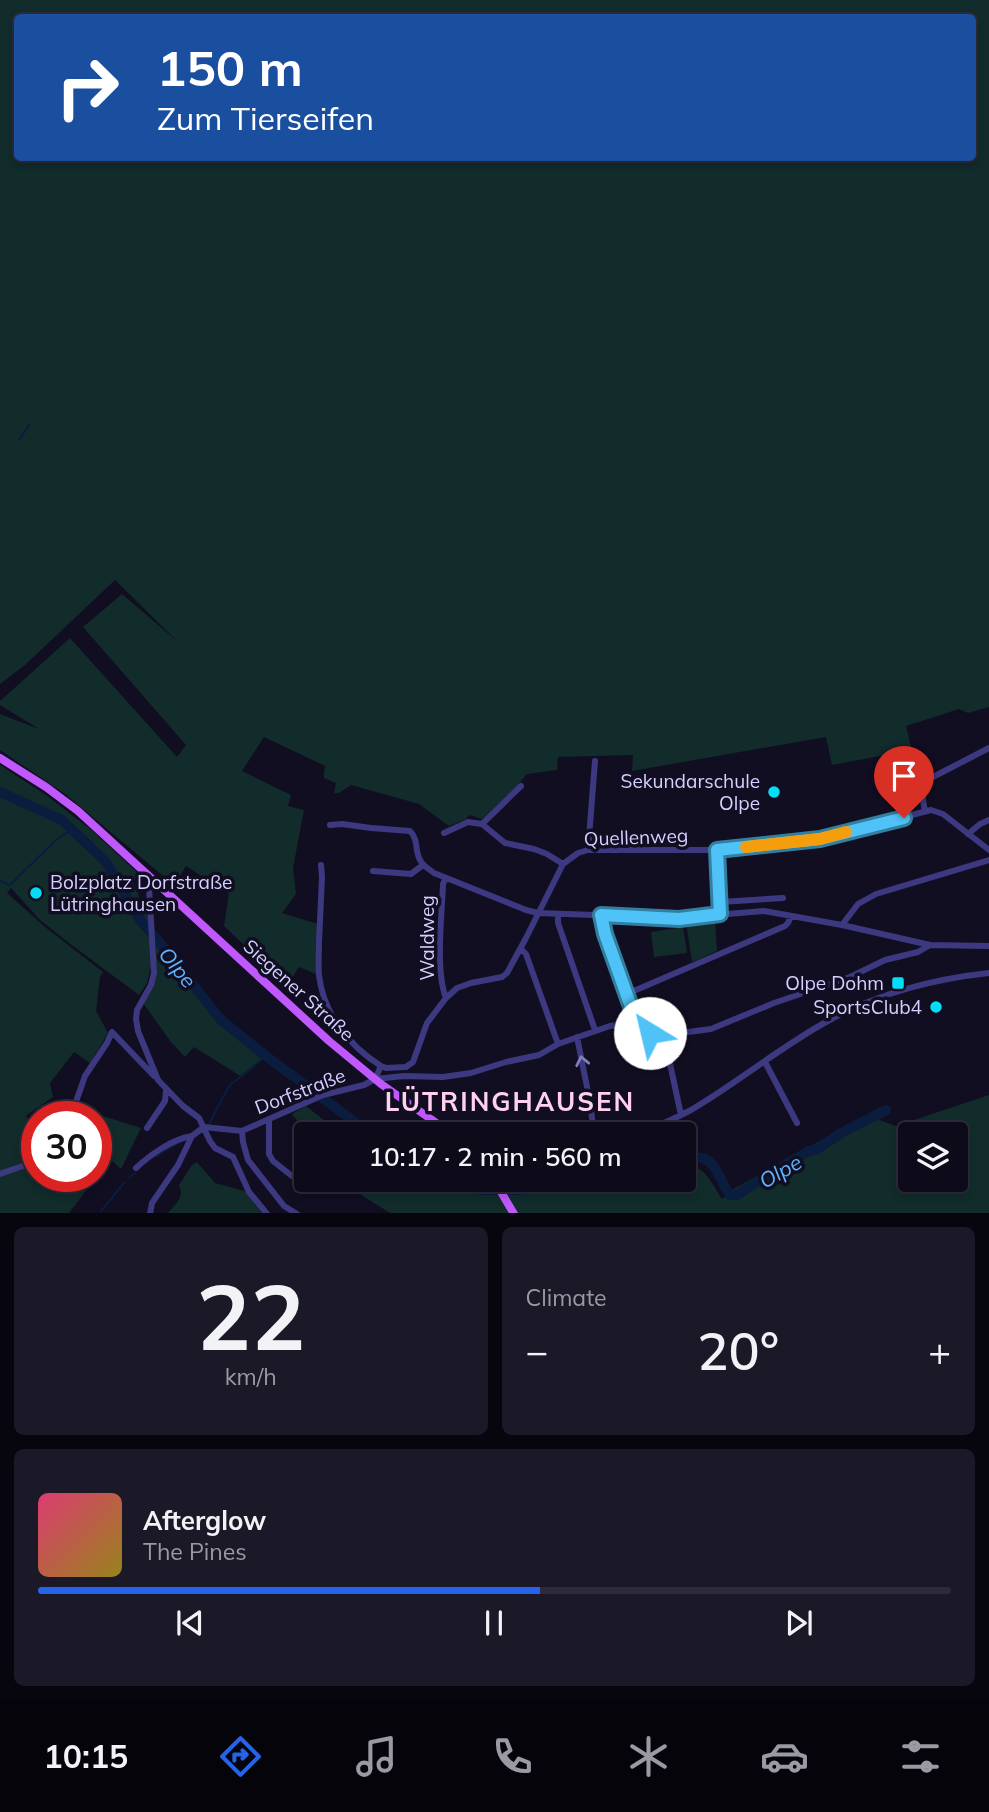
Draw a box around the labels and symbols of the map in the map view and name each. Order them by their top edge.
pin [874,746,934,818]
place label: Sekundarschule Olpe [621,769,760,815]
marker: Sekundarschule Olpe [766,784,782,800]
street label: Quellenweg [583,823,689,851]
place label: Bolzplatz Dorfstraße Lütringhausen [50,870,232,916]
marker: Bolzplatz Dorfstraße Lütringhausen [28,885,44,901]
street label: Waldweg [415,895,439,981]
street label: Siegener Straße [239,934,359,1046]
water label: Olpe [154,941,202,993]
place label: Olpe Dohm [785,971,884,995]
marker: Olpe Dohm [890,975,906,991]
place label: SportsClub4 [813,995,922,1019]
position arrow [613,996,687,1070]
marker: SportsClub4 [928,999,944,1015]
one-way arrow [575,1055,590,1067]
street label: Dorfstraße [251,1063,349,1119]
district label: LÜTRINGHAUSEN [385,1085,635,1118]
speed limit sign: 30 [21,1101,112,1192]
water label: Olpe [754,1148,806,1194]

